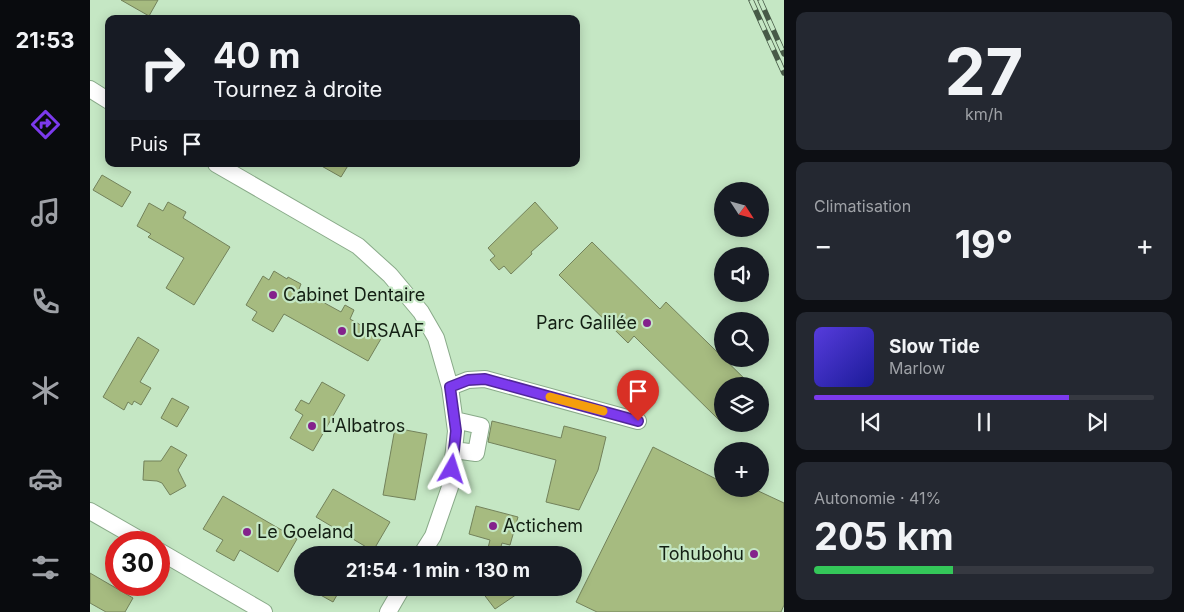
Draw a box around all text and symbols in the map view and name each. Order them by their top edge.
text: 21:53 [16,27,74,53]
text: 27 [945,32,1023,111]
text: 40 m [213,34,301,76]
icon: right [130,35,195,100]
text: Tournez à droite [213,76,382,102]
text: km/h [965,104,1003,124]
icon: directions [28,107,63,142]
icon: arrive [178,130,206,158]
text: Puis [130,133,168,156]
north arrow [714,182,769,238]
map controls [714,182,769,497]
icon: music [28,195,63,230]
text: Climatisation [814,196,911,216]
text: 19° [955,221,1013,267]
text: − [814,228,833,262]
text: + [1135,228,1154,262]
button: sound [714,247,769,302]
icon: phone [28,284,63,319]
place label: Cabinet Dentaire [283,284,425,305]
marker: Cabinet Dentaire [267,289,279,301]
place label: Parc Galilée [536,312,637,333]
button: search [714,312,769,367]
marker: Parc Galilée [641,317,653,329]
place label: URSAAF [352,320,424,341]
marker: URSAAF [336,325,348,337]
text: Slow Tide [889,335,980,358]
text: Marlow [889,358,945,378]
pin [617,370,659,421]
icon: climate [28,373,63,408]
icon: arrive [624,377,652,405]
button: layers [714,377,769,432]
icon: previous [857,408,885,436]
icon: pause [970,408,998,436]
icon: next [1083,408,1111,436]
place label: L'Albatros [322,415,405,436]
marker: L'Albatros [306,420,318,432]
position arrow [425,442,477,494]
button: + [714,442,769,497]
icon: car [28,461,63,496]
text: Autonomie · 41% [814,488,941,508]
text: 205 km [814,513,954,559]
place label: Actichem [503,515,583,536]
marker: Actichem [487,520,499,532]
place label: Le Goeland [257,521,354,542]
marker: Le Goeland [241,526,253,538]
speed limit sign: 30 [105,531,170,596]
place label: Tohubohu [659,543,744,564]
marker: Tohubohu [748,548,760,560]
icon: filters [28,550,63,585]
text: 21:54 · 1 min · 130 m [346,559,530,582]

